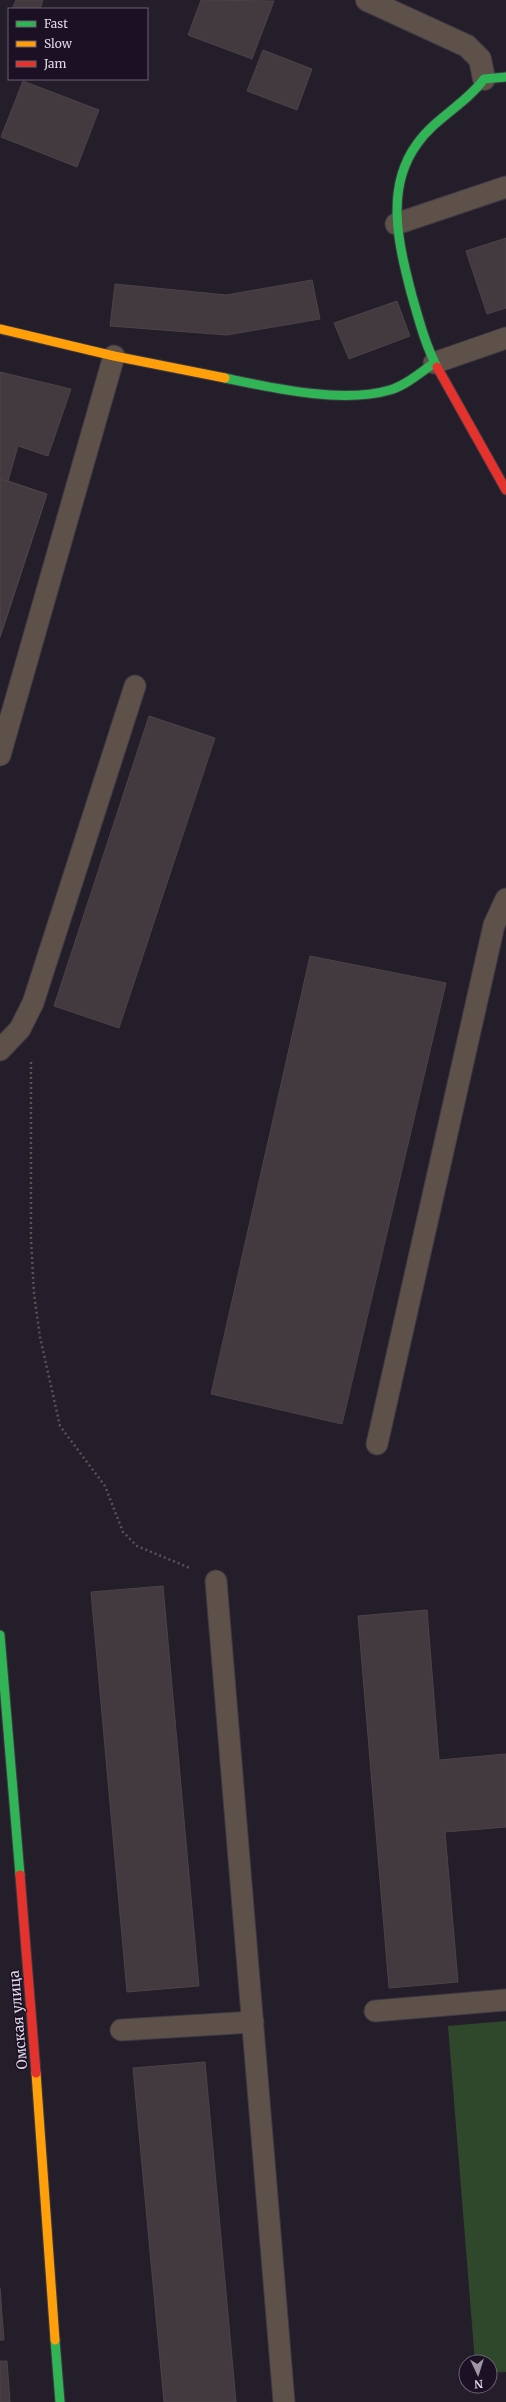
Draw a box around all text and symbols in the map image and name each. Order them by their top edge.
legend [8,8,148,80]
text: Fast [44,16,68,31]
text: Slow [44,36,73,51]
text: Jam [43,56,67,71]
street label: Омская улица [5,1969,31,2070]
north arrow [458,2354,498,2394]
text: N [474,2377,484,2391]

